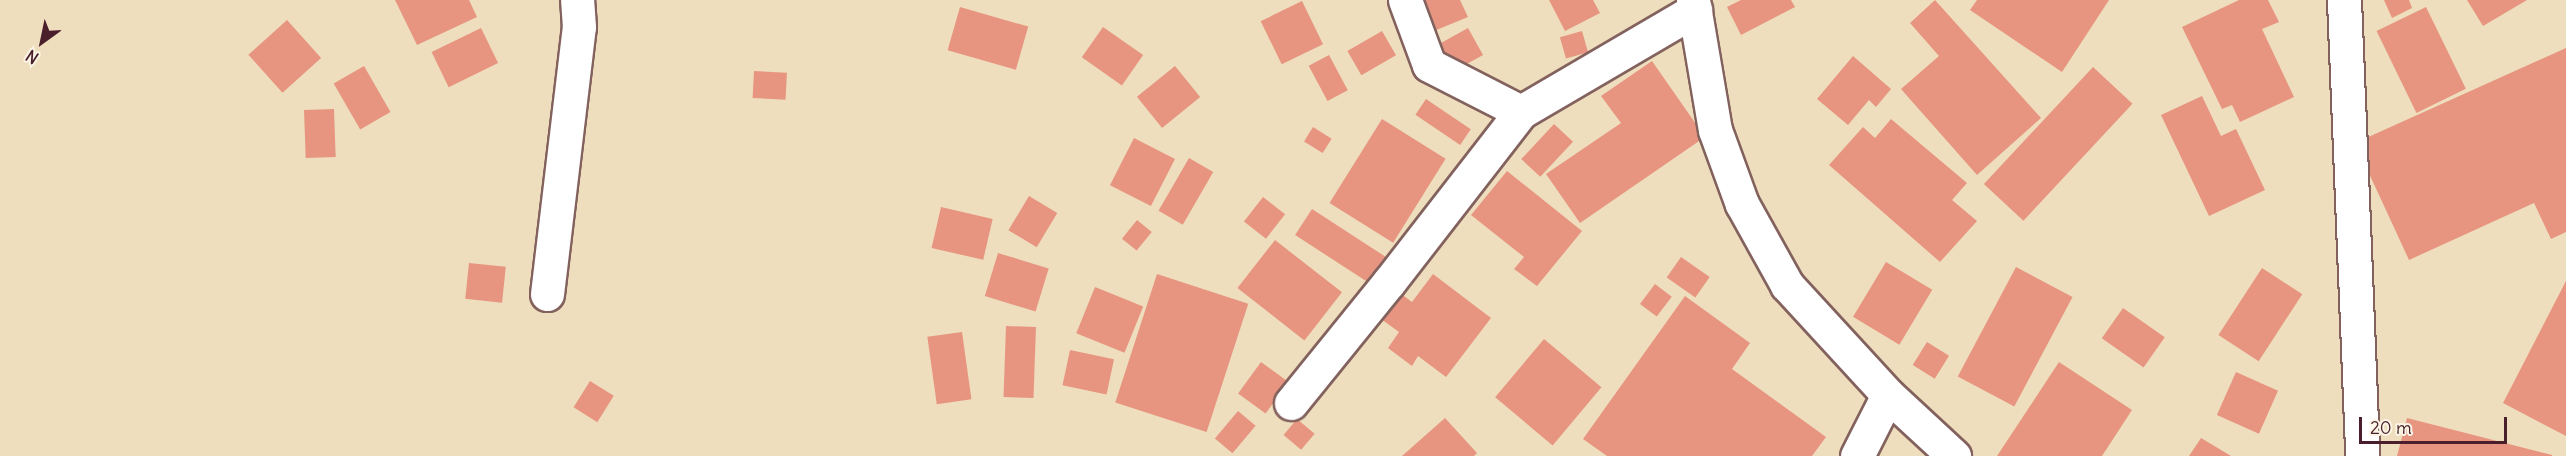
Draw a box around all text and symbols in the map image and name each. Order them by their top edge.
north arrow [12,12,72,72]
text: N [22,46,42,68]
scale bar [2362,405,2510,443]
text: 20 m [2370,416,2412,439]

